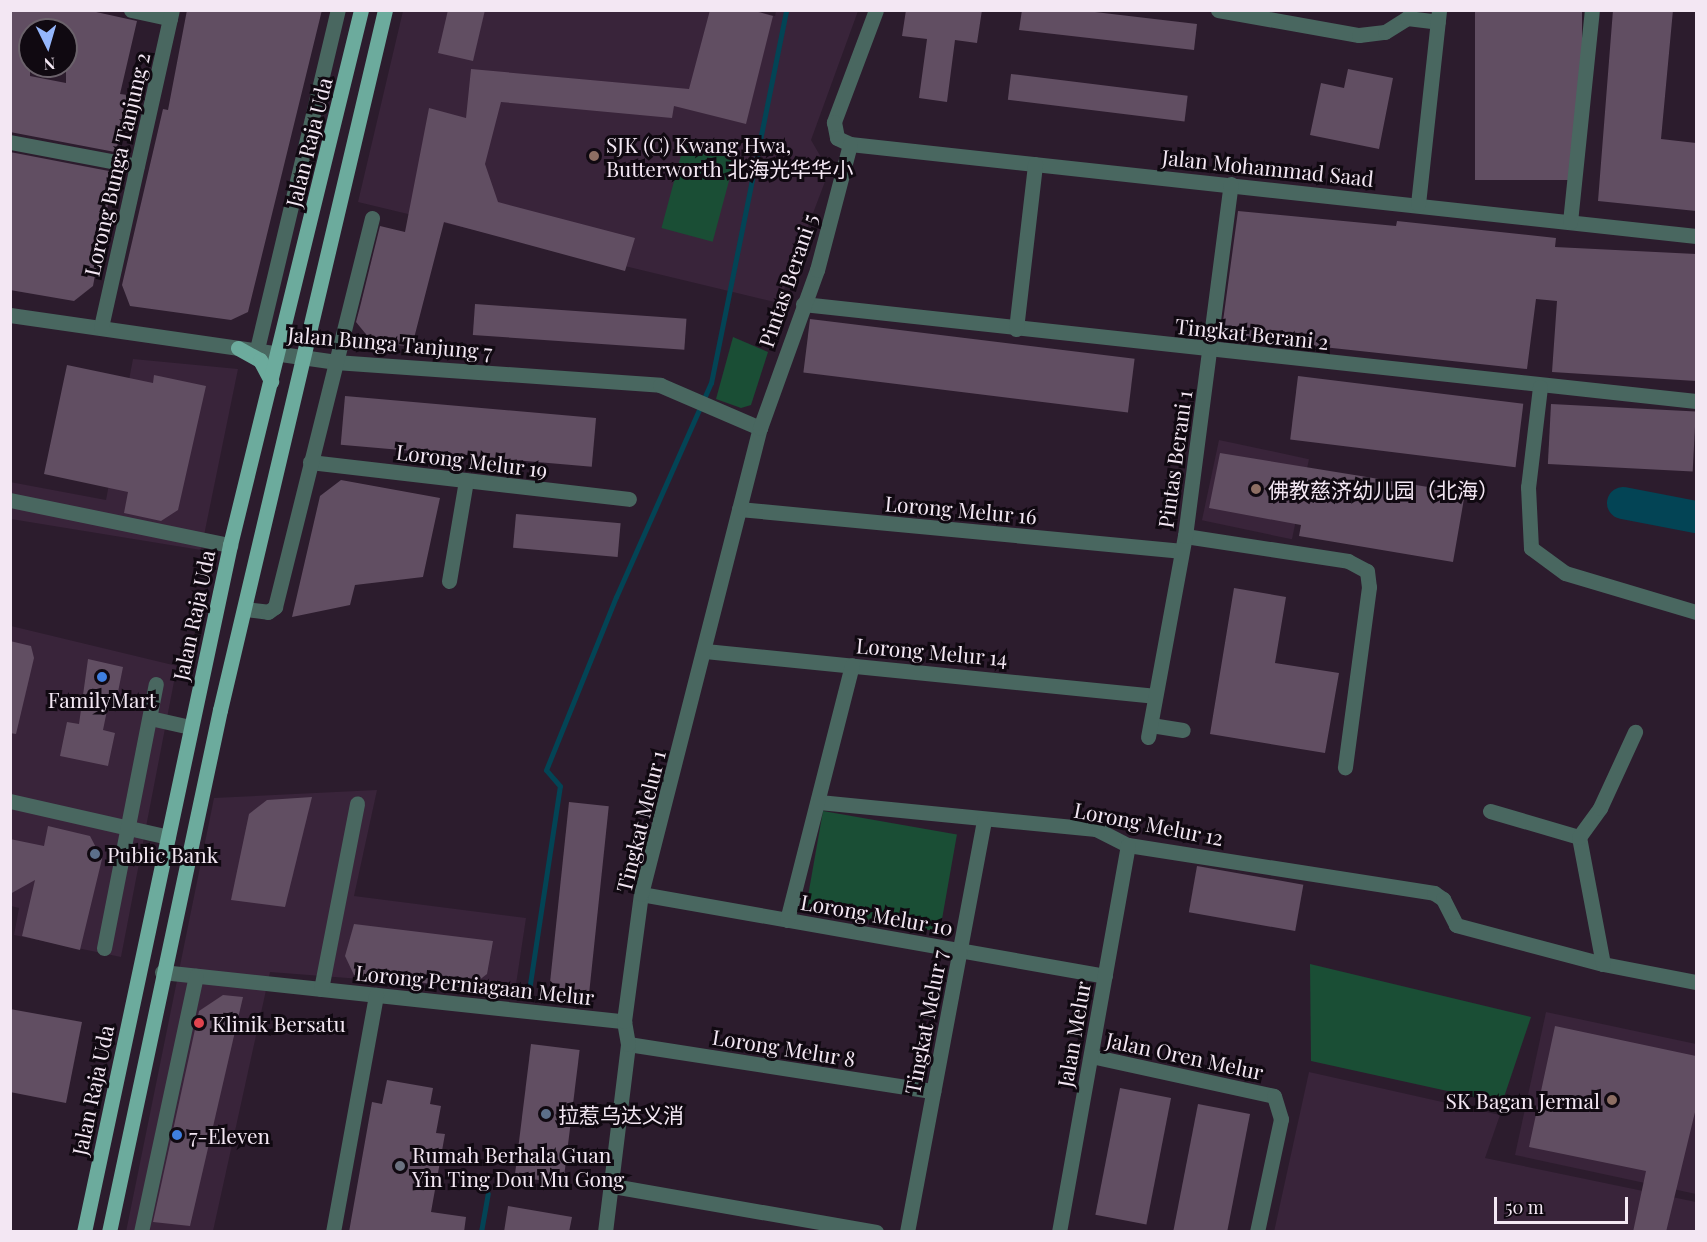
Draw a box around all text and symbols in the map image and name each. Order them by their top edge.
north arrow [18,18,78,78]
street label: Lorong Bunga Tanjung 2 [78,49,154,279]
text: N [43,53,56,75]
street label: Jalan Raja Uda [280,74,336,210]
place label: SJK (C) Kwang Hwa, Butterworth 北海光华华小 [606,131,853,181]
street label: Jalan Mohammad Saad [1161,143,1375,191]
marker: SJK (C) Kwang Hwa, Butterworth 北海光华华小 [587,149,601,163]
street label: Pintas Berani 5 [752,210,822,350]
street label: Tingkat Berani 2 [1174,312,1330,354]
street label: Jalan Bunga Tanjung 7 [286,320,494,364]
street label: Pintas Berani 1 [1152,389,1196,529]
street label: Lorong Melur 19 [395,438,549,482]
place label: 佛教慈济幼儿园（北海） [1268,476,1499,502]
marker: 佛教慈济幼儿园（北海） [1249,482,1263,496]
street label: Lorong Melur 16 [884,490,1038,528]
street label: Jalan Raja Uda [167,547,219,683]
street label: Lorong Melur 14 [855,632,1009,670]
marker: FamilyMart [95,670,109,684]
place label: FamilyMart [48,686,156,712]
street label: Tingkat Melur 1 [610,747,670,895]
street label: Lorong Melur 12 [1072,796,1226,850]
place label: Public Bank [107,841,218,867]
marker: Public Bank [88,847,102,861]
street label: Lorong Melur 10 [799,888,955,940]
street label: Tingkat Melur 7 [899,947,951,1097]
street label: Lorong Perniagaan Melur [354,959,596,1009]
street label: Jalan Melur [1051,979,1095,1089]
place label: Klinik Bersatu [212,1010,346,1036]
marker: Klinik Bersatu [190,1014,208,1032]
street label: Jalan Raja Uda [66,1022,118,1158]
street label: Lorong Melur 8 [710,1023,858,1071]
street label: Jalan Oren Melur [1104,1026,1266,1084]
place label: SK Bagan Jermal [1445,1087,1600,1113]
marker: SK Bagan Jermal [1605,1093,1619,1107]
place label: 拉惹乌达义消 [558,1101,684,1127]
marker: 拉惹乌达义消 [539,1107,553,1121]
place label: 7-Eleven [189,1122,270,1148]
marker: 7-Eleven [170,1128,184,1142]
place label: Rumah Berhala Guan Yin Ting Dou Mu Gong [412,1141,625,1191]
marker: Rumah Berhala Guan Yin Ting Dou Mu Gong [393,1159,407,1173]
scale bar [1497,1185,1630,1223]
text: 50 m [1505,1195,1544,1219]

